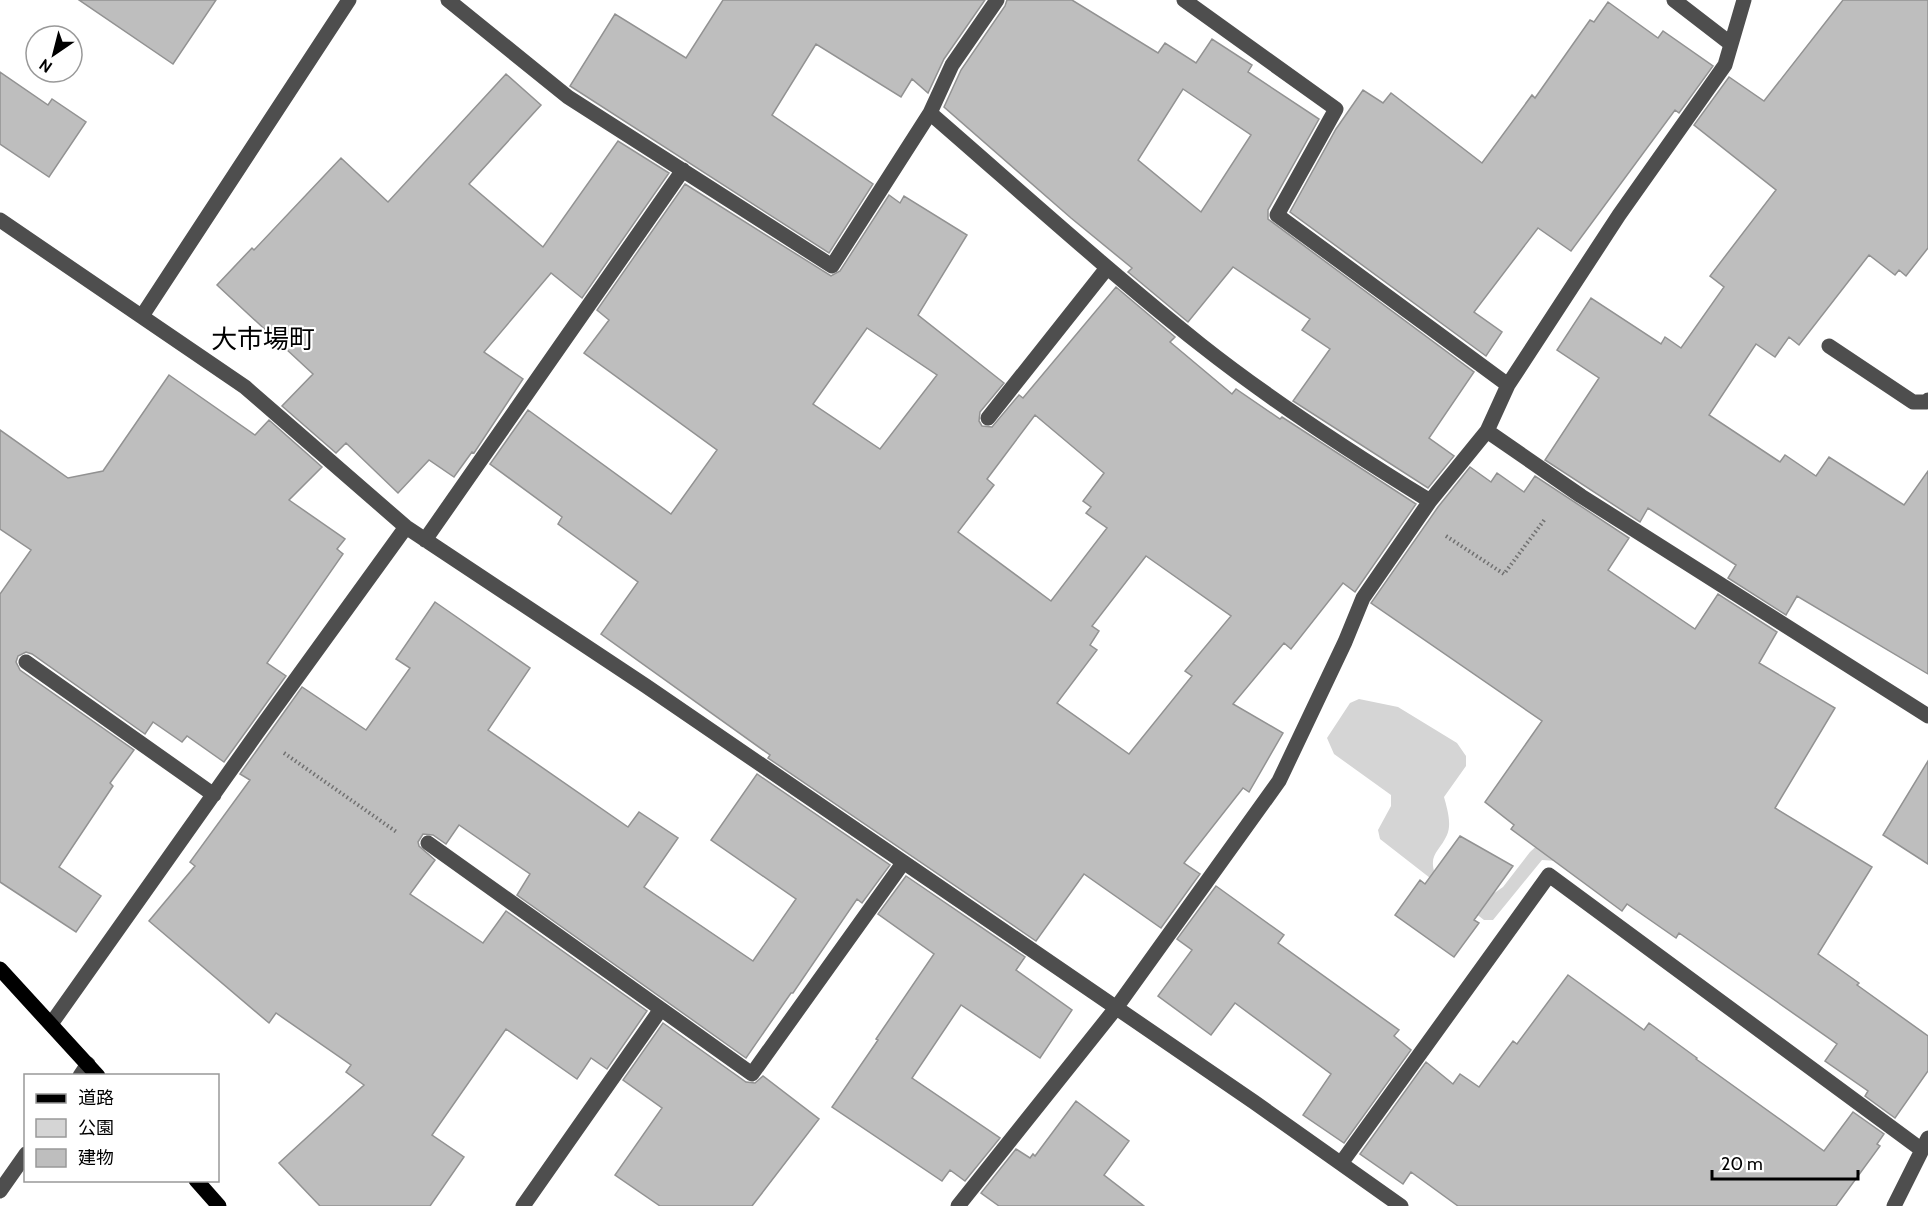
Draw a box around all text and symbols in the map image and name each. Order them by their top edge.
north arrow [24,24,84,84]
text: N [36,55,56,77]
district label: 大市場町 [211,323,315,355]
legend [24,1074,219,1182]
text: 道路 [78,1087,114,1109]
text: 公園 [78,1117,114,1139]
scale bar [1712,1143,1858,1181]
text: 建物 [78,1147,114,1169]
text: 20 m [1721,1153,1763,1175]

